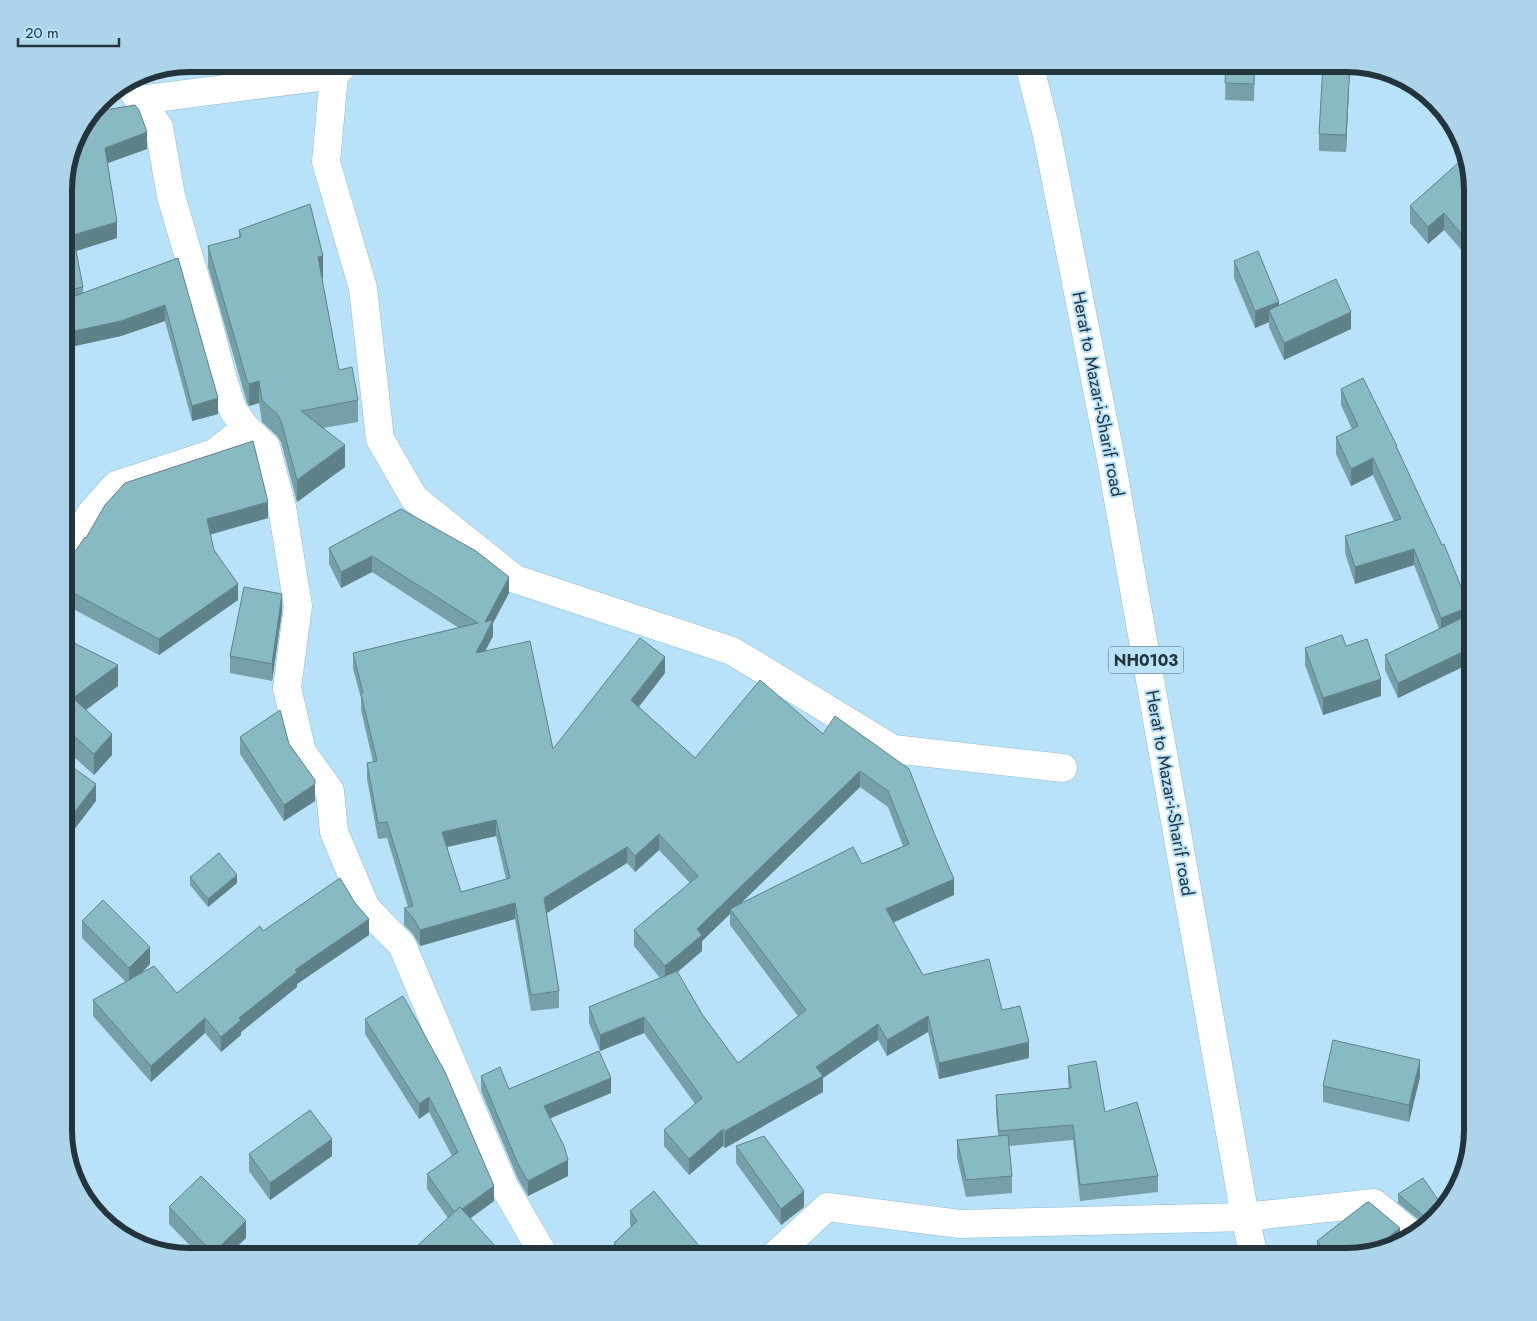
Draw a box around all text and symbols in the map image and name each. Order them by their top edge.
scale bar [18,15,119,47]
text: 20 m [25,22,59,44]
street label: Herat to Mazar-i-Sharif road [1065,289,1131,499]
road number: NH0103 [1108,646,1184,674]
street label: Herat to Mazar-i-Sharif road [1139,688,1201,898]

